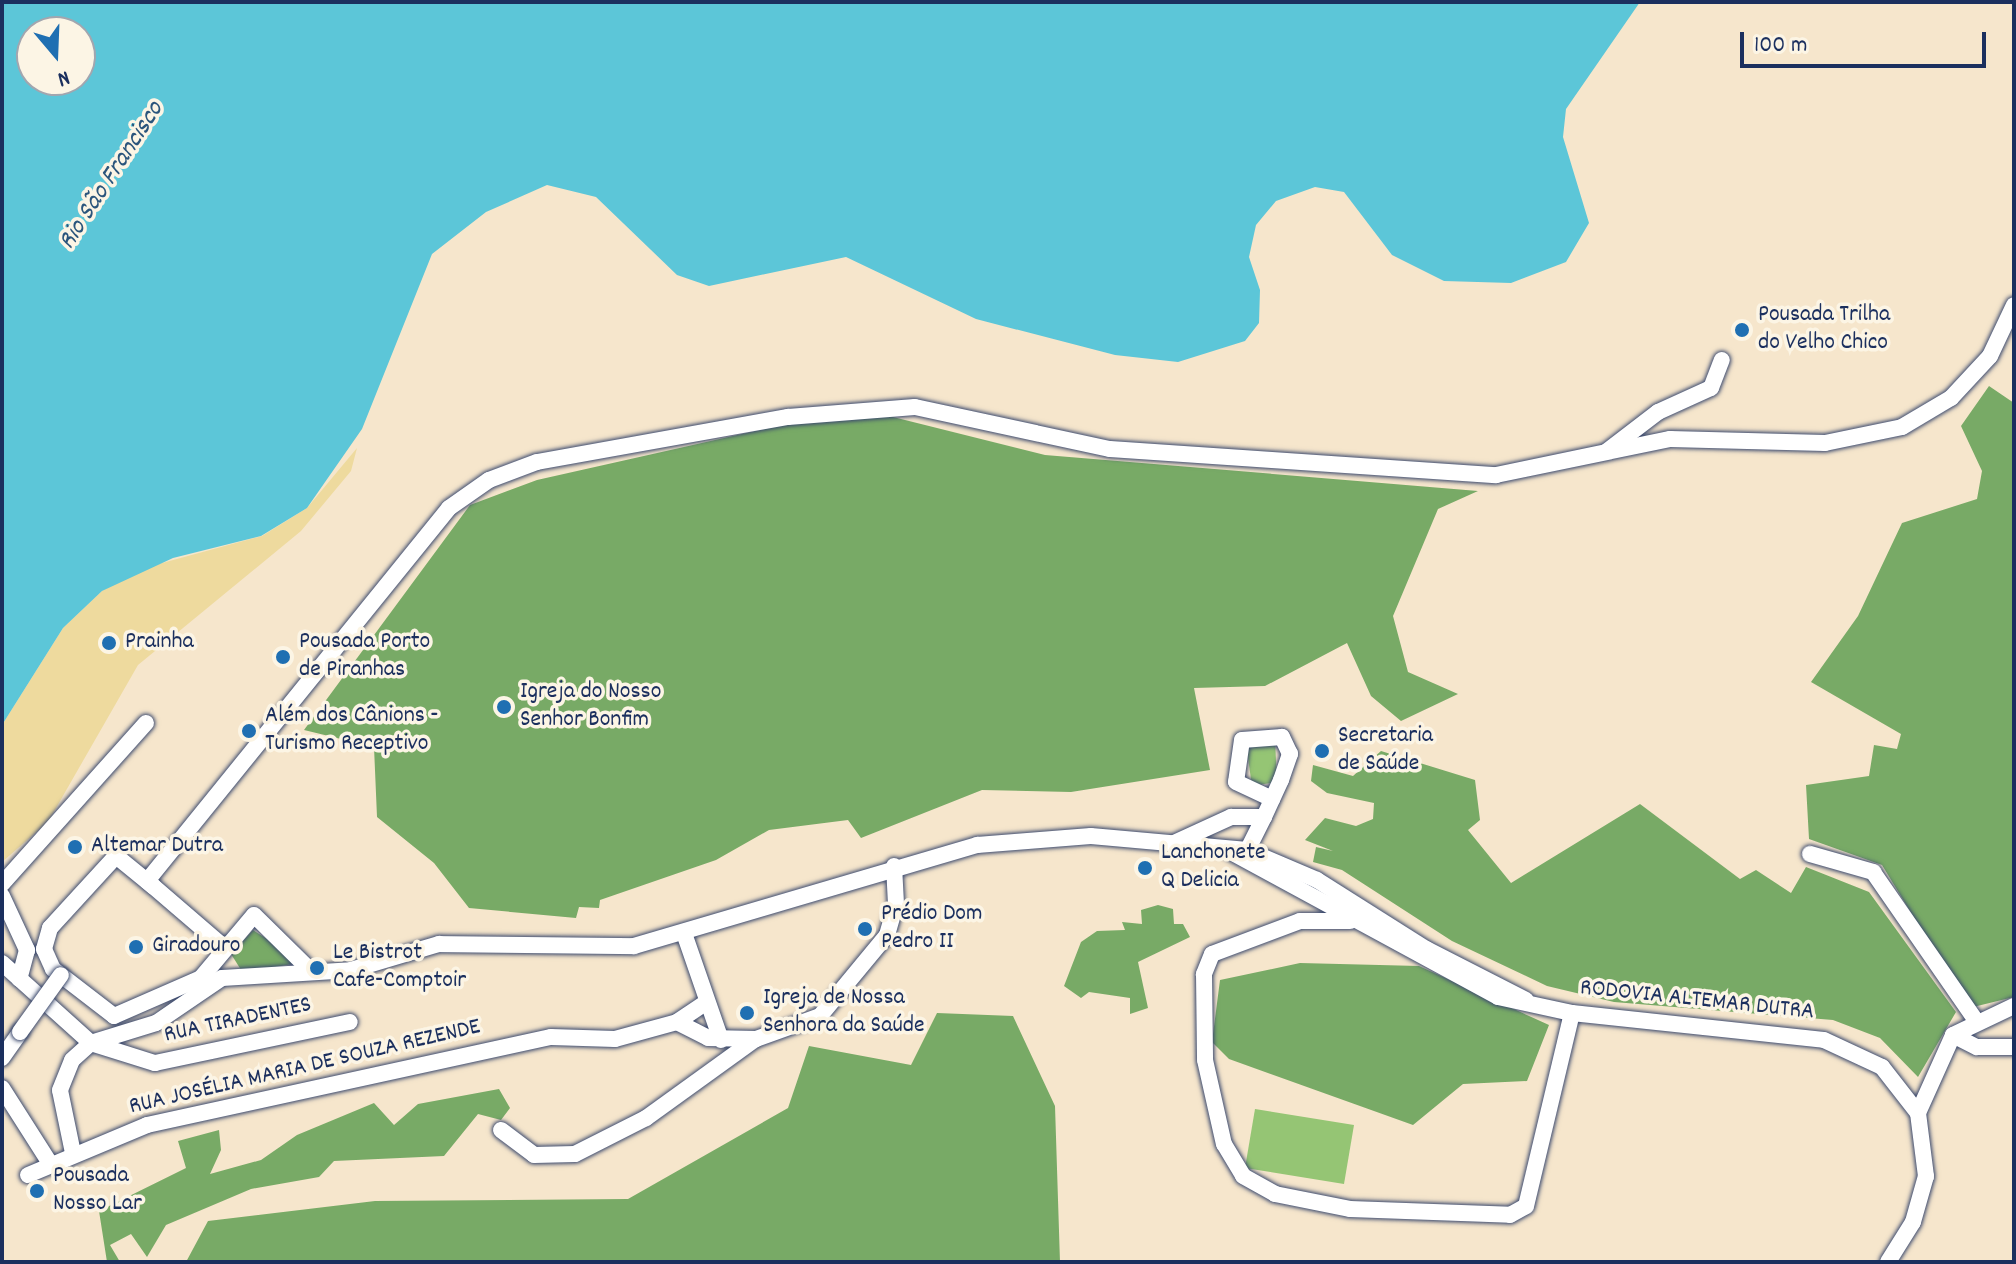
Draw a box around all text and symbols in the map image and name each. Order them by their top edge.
north arrow [16,16,96,96]
scale bar [1744,16,1990,66]
text: 100 m [1754,29,1807,63]
text: N [53,61,74,94]
water label: Rio São Francisco [52,96,172,256]
place label: Pousada Trilha do Velho Chico [1758,302,1890,358]
marker: Pousada Trilha do Velho Chico [1733,321,1751,339]
place label: Prainha [125,629,194,657]
place label: Pousada Porto de Piranhas [299,629,430,685]
marker: Prainha [100,634,118,652]
marker: Pousada Porto de Piranhas [274,648,292,666]
place label: Igreja do Nosso Senhor Bonfim [520,679,661,735]
marker: Igreja do Nosso Senhor Bonfim [495,698,513,716]
place label: Além dos Cânions - Turismo Receptivo [265,703,439,759]
marker: Além dos Cânions - Turismo Receptivo [240,722,258,740]
place label: Secretaria de Saúde [1338,723,1433,779]
marker: Secretaria de Saúde [1313,742,1331,760]
place label: Altemar Dutra [91,833,223,861]
marker: Altemar Dutra [66,838,84,856]
place label: Lanchonete Q Delicia [1161,840,1266,896]
marker: Lanchonete Q Delicia [1136,859,1154,877]
place label: Prédio Dom Pedro II [881,901,983,957]
marker: Prédio Dom Pedro II [856,920,874,938]
place label: Giradouro [152,933,241,961]
marker: Giradouro [127,938,145,956]
place label: Le Bistrot Cafe-Comptoir [333,940,466,996]
marker: Le Bistrot Cafe-Comptoir [308,959,326,977]
street label: RODOVIA ALTEMAR DUTRA [1578,974,1816,1028]
place label: Igreja de Nossa Senhora da Saúde [763,985,925,1041]
street label: RUA TIRADENTES [162,991,314,1051]
marker: Igreja de Nossa Senhora da Saúde [738,1004,756,1022]
street label: RUA JOSÉLIA MARIA DE SOUZA REZENDE [127,1014,483,1122]
place label: Pousada Nosso Lar [53,1163,142,1219]
marker: Pousada Nosso Lar [28,1182,46,1200]

